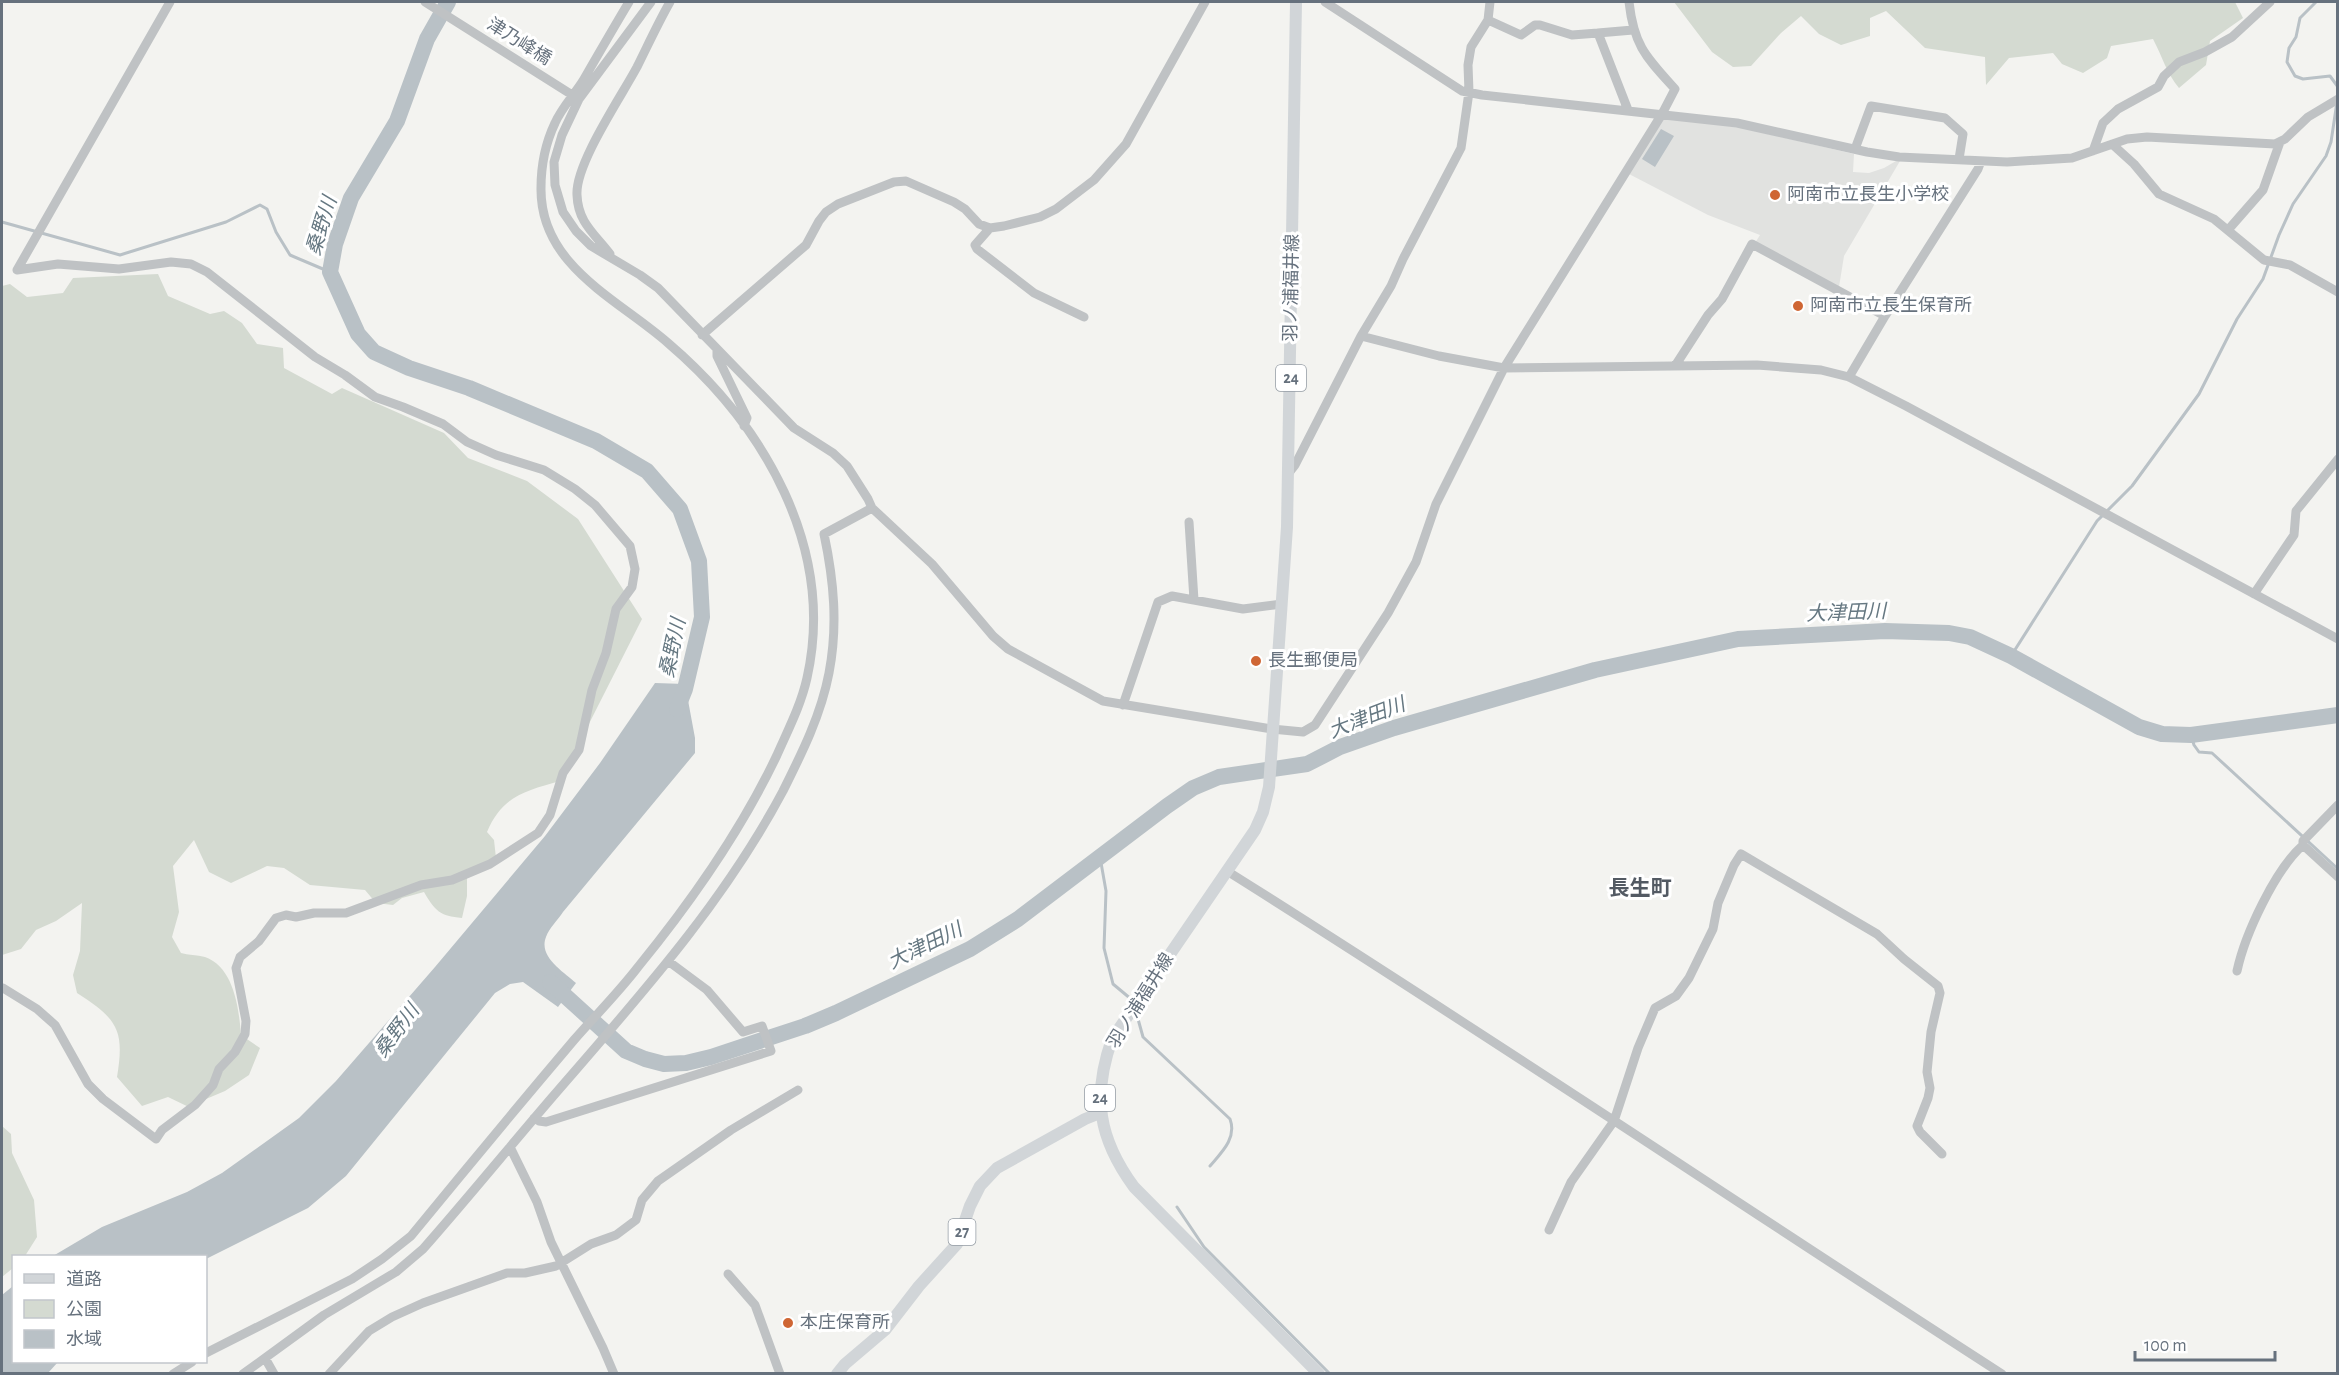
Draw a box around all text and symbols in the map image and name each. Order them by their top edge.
street label: 津乃峰橋 [484,14,555,69]
place label: 阿南市立長生小学校 [1787,184,1949,204]
marker: 阿南市立長生小学校 [1768,188,1782,202]
water label: 桑野川 [303,192,341,258]
street label: 羽ノ浦福井線 [1280,234,1302,342]
place label: 阿南市立長生保育所 [1810,296,1972,315]
marker: 阿南市立長生保育所 [1791,299,1805,313]
road number: 24 [1276,365,1306,391]
water label: 大津田川 [1806,601,1888,624]
water label: 桑野川 [656,614,689,679]
place label: 長生郵便局 [1268,651,1358,670]
marker: 長生郵便局 [1249,654,1263,668]
water label: 大津田川 [1326,693,1410,742]
district label: 長生町 [1609,877,1672,899]
water label: 大津田川 [884,918,967,973]
street label: 羽ノ浦福井線 [1103,949,1177,1052]
water label: 桑野川 [370,999,424,1061]
road number: 24 [1085,1085,1115,1111]
road number: 27 [948,1219,976,1245]
legend [12,1255,207,1363]
text: 道路 [66,1269,102,1289]
text: 公園 [66,1300,102,1319]
place label: 本庄保育所 [800,1313,890,1332]
marker: 本庄保育所 [781,1316,795,1330]
scale bar [2135,1324,2274,1362]
text: 水域 [66,1330,102,1349]
text: 100 m [2144,1337,2187,1355]

